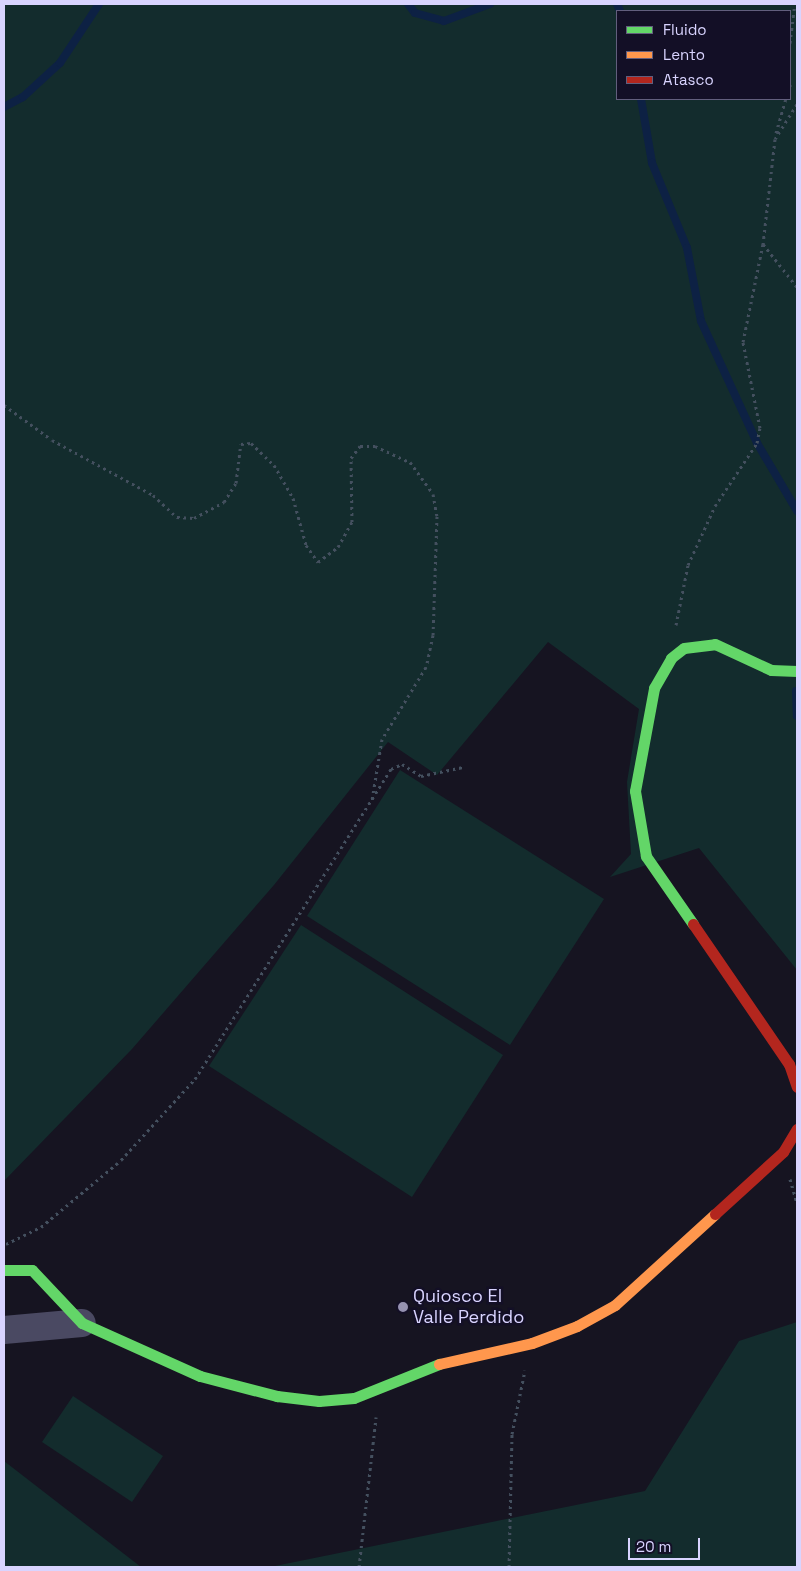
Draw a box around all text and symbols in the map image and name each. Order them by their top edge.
legend [616,10,791,100]
text: Fluido [663,20,707,39]
text: Lento [663,45,705,64]
text: Atasco [663,70,714,89]
place label: Quiosco El Valle Perdido [413,1286,524,1328]
marker: Quiosco El Valle Perdido [397,1301,409,1313]
scale bar [631,1528,704,1560]
text: 20 m [636,1537,671,1556]

